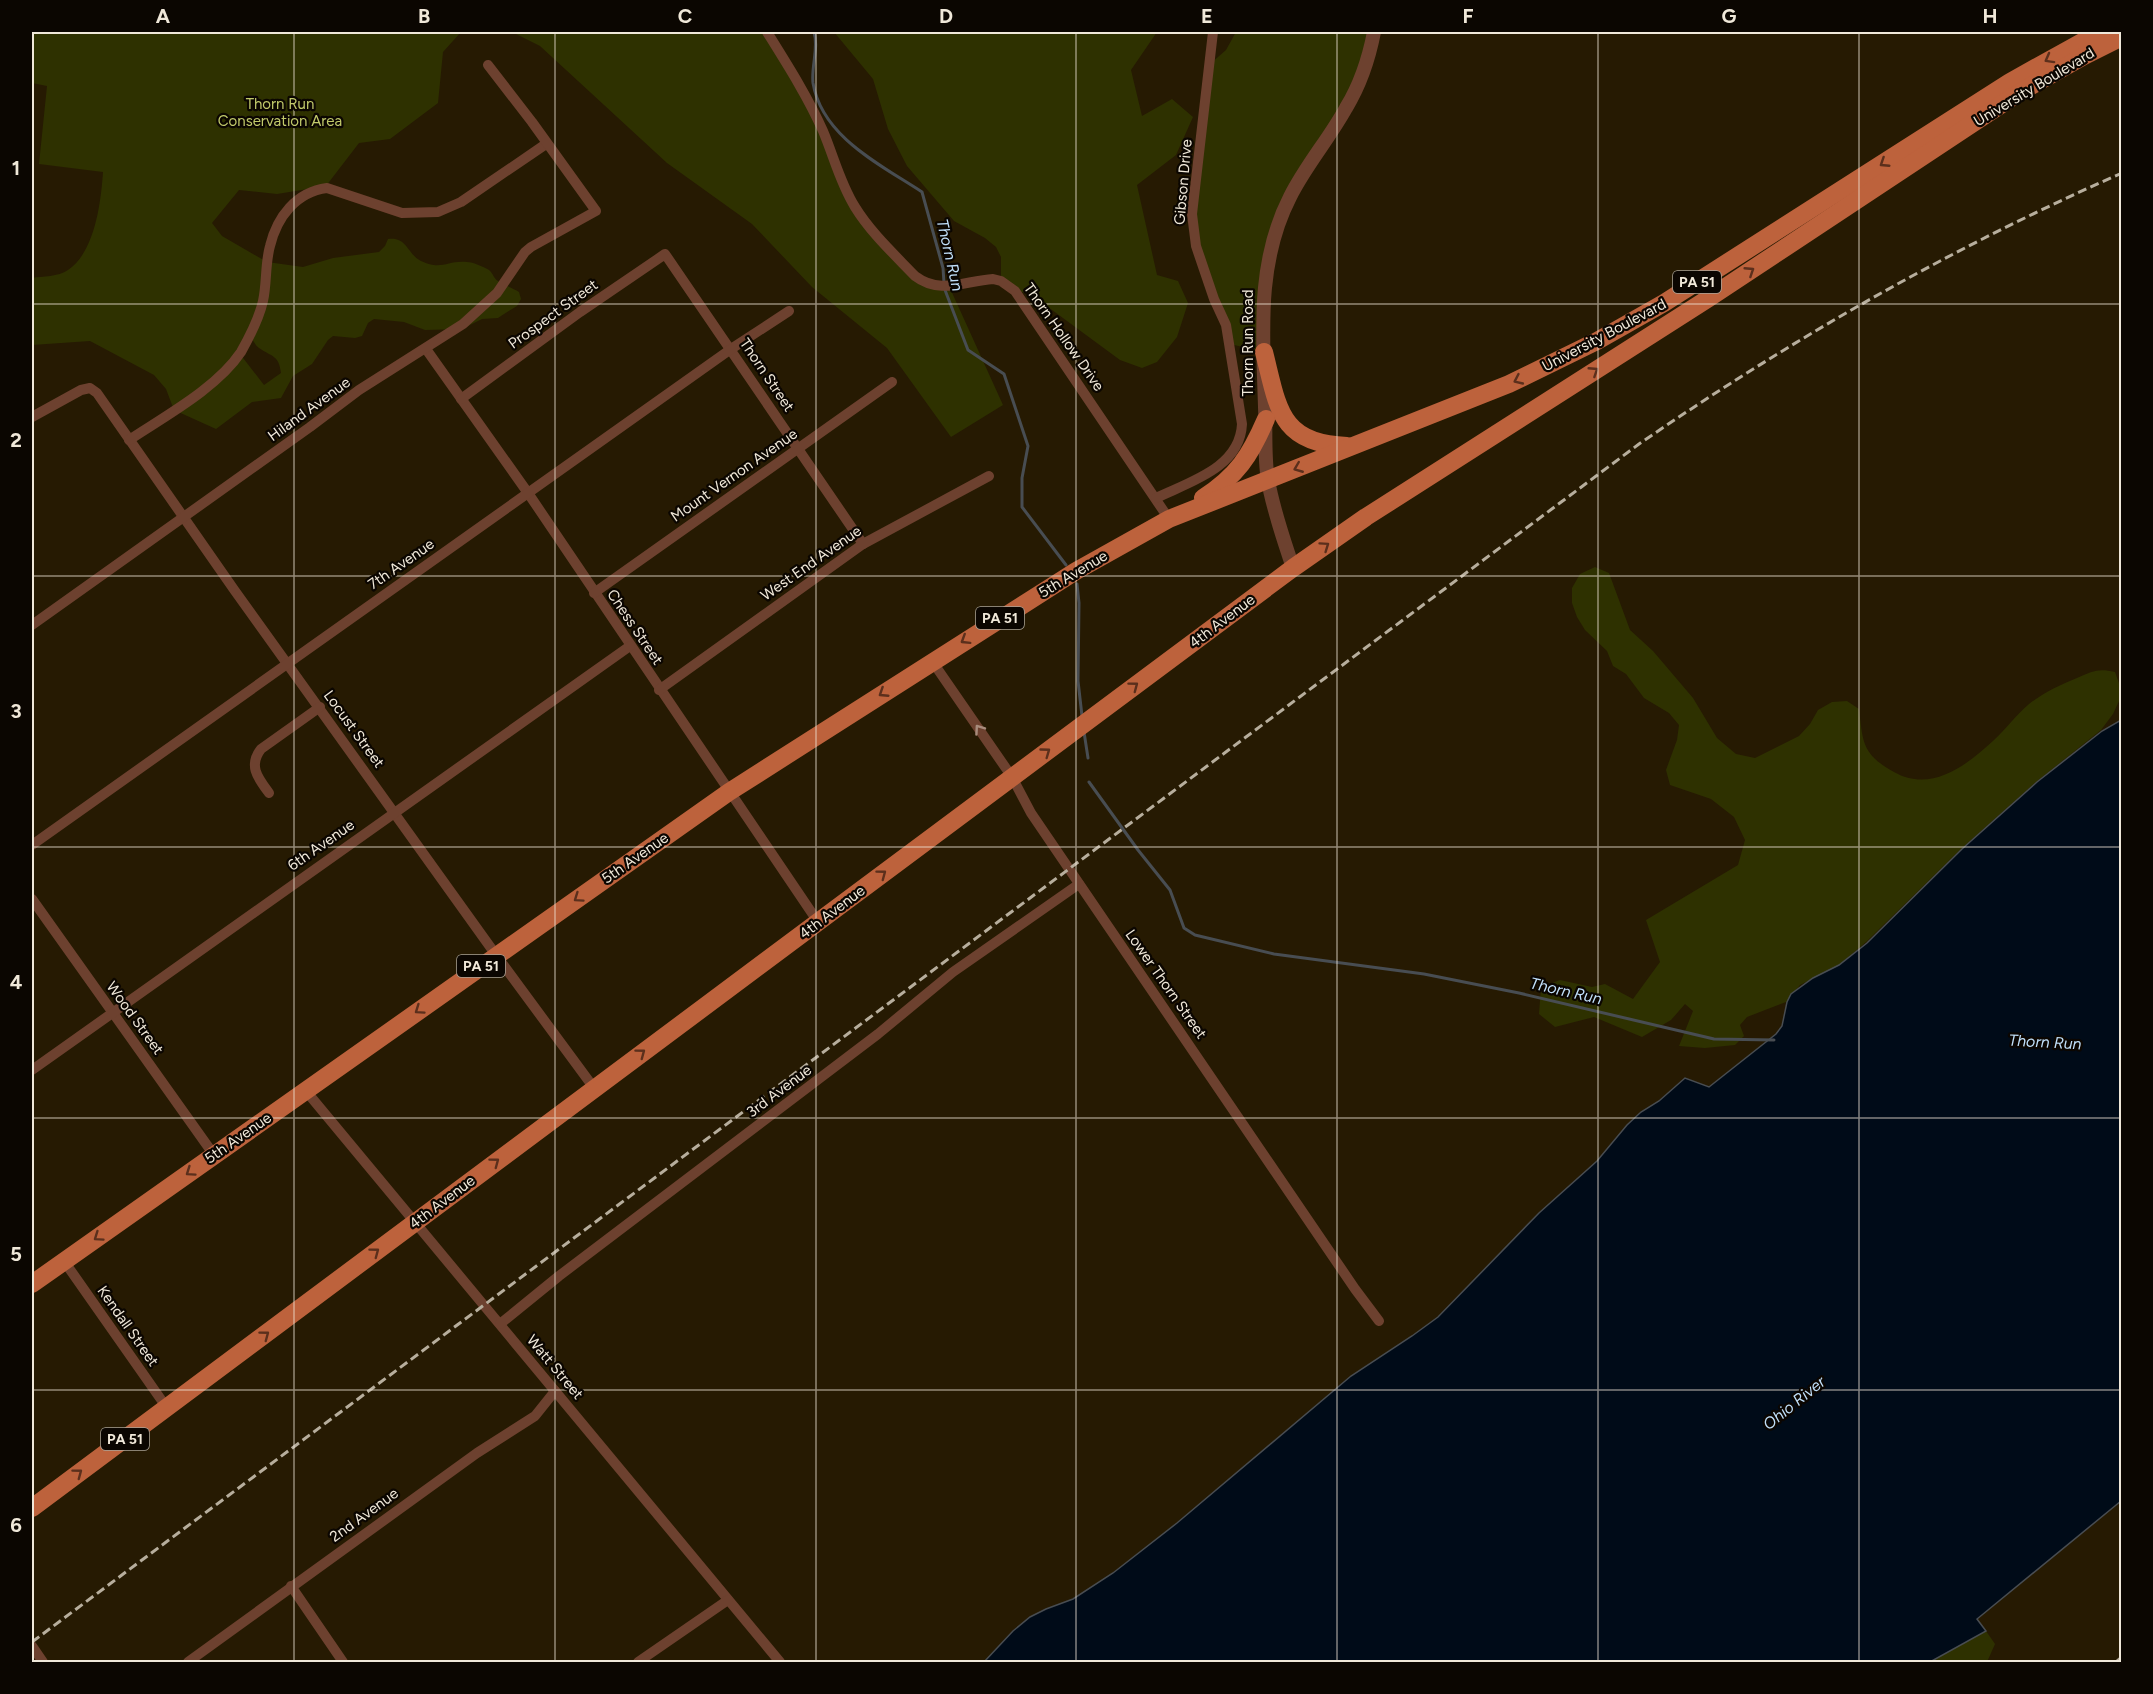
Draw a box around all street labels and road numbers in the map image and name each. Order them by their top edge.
street label: University Boulevard [1970,44,2098,130]
street label: Gibson Drive [1170,138,1196,226]
road number: PA 51 [1673,271,1721,293]
street label: Prospect Street [505,275,601,352]
street label: Thorn Hollow Drive [1020,280,1108,394]
street label: Thorn Run Road [1239,290,1257,396]
street label: University Boulevard [1539,295,1669,375]
street label: Thorn Street [736,335,798,415]
street label: Hiland Avenue [264,373,354,445]
street label: Mount Vernon Avenue [667,424,801,526]
street label: West End Avenue [757,522,865,604]
street label: 7th Avenue [364,535,438,593]
street label: 5th Avenue [1035,546,1111,602]
street label: Chess Street [603,586,667,668]
street label: 4th Avenue [1186,590,1258,652]
road number: PA 51 [976,607,1024,629]
street label: Locust Street [320,687,388,772]
street label: 6th Avenue [284,816,358,874]
street label: 5th Avenue [598,829,672,887]
street label: 4th Avenue [796,881,868,943]
street label: Lower Thorn Street [1122,926,1211,1042]
road number: PA 51 [457,955,505,977]
street label: Wood Street [103,978,168,1058]
street label: 3rd Avenue [743,1061,815,1121]
street label: 5th Avenue [201,1109,275,1167]
street label: 4th Avenue [406,1171,478,1233]
street label: Kendall Street [94,1282,163,1370]
street label: Watt Street [523,1331,587,1403]
road number: PA 51 [101,1428,149,1450]
street label: 2nd Avenue [326,1484,402,1546]

